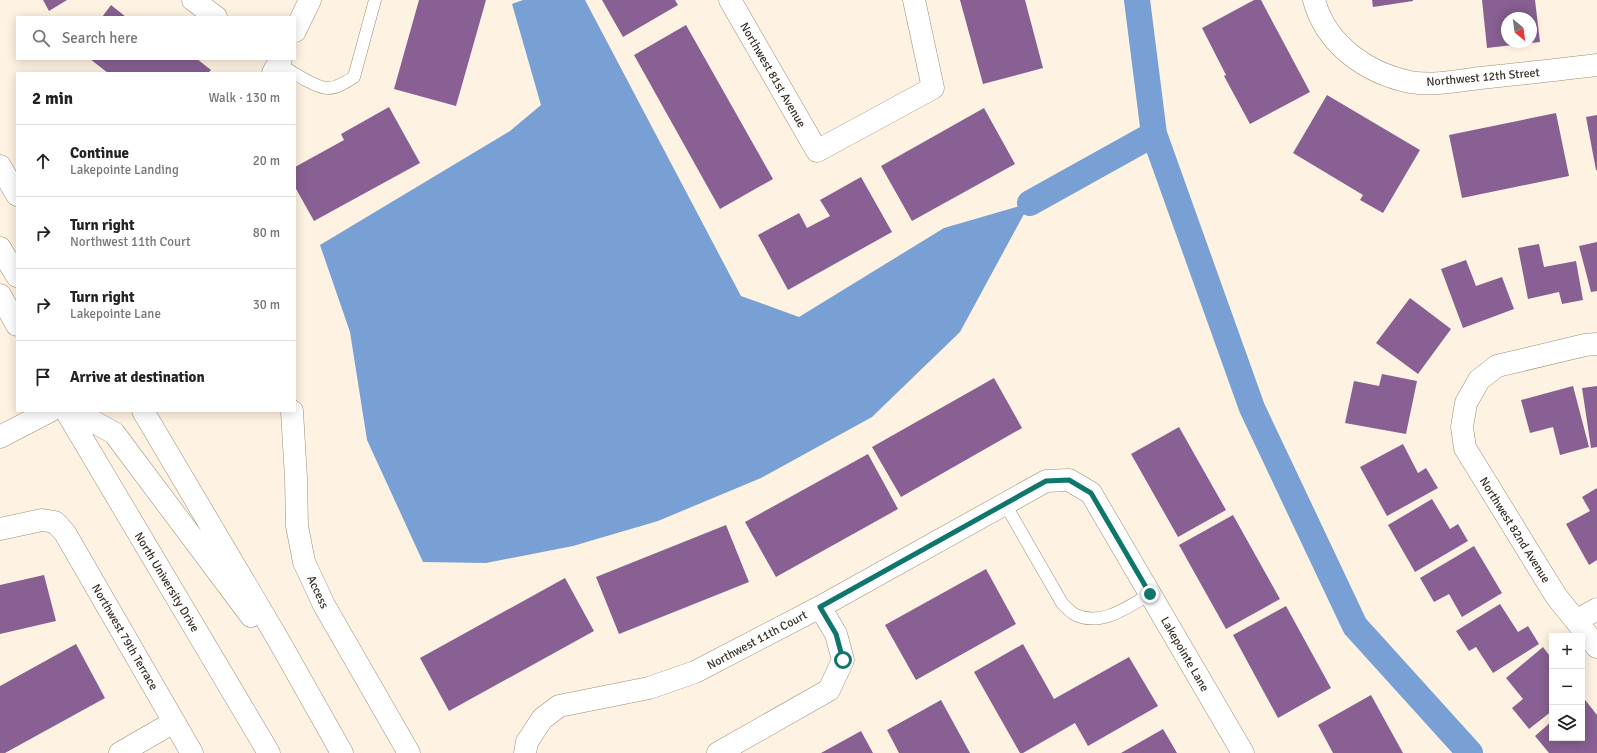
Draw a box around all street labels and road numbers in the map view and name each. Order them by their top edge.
street label: Northwest 81st Avenue [736,20,809,130]
street label: Northwest 12th Street [1426,65,1540,90]
street label: Northwest 82nd Avenue [1476,474,1553,586]
street label: North University Drive [131,530,202,635]
street label: Access [303,573,332,611]
street label: Northwest 79th Terrace [88,582,161,693]
street label: Northwest 11th Court [705,608,810,673]
street label: Lakepointe Lane [1157,614,1212,694]

